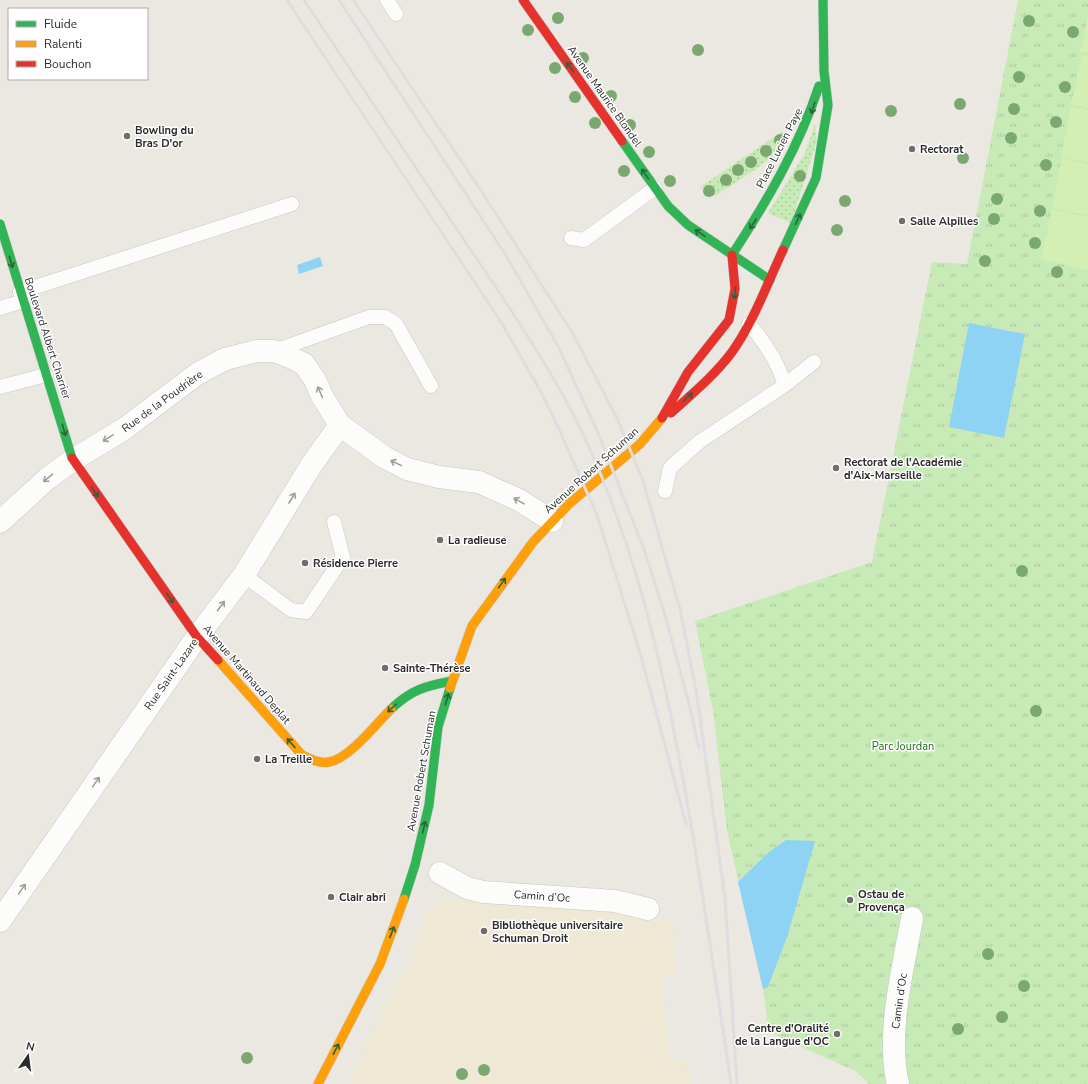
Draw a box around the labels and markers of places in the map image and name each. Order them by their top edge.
place label: Bowling du Bras D'or [135,123,194,151]
marker: Bowling du Bras D'or [122,131,132,141]
place label: Rectorat [920,142,964,157]
marker: Rectorat [907,144,917,154]
place label: Salle Alpilles [910,214,978,229]
marker: Salle Alpilles [897,216,907,226]
place label: Rectorat de l'Académie d'Aix-Marseille [844,455,962,483]
marker: Rectorat de l'Académie d'Aix-Marseille [831,463,841,473]
place label: La radieuse [448,533,507,548]
marker: La radieuse [435,535,445,545]
place label: Résidence Pierre [313,556,398,571]
marker: Résidence Pierre [300,558,310,568]
place label: Sainte-Thérèse [393,661,470,676]
marker: Sainte-Thérèse [380,663,390,673]
place label: La Treille [265,752,312,767]
marker: La Treille [252,754,262,764]
place label: Ostau de Provença [858,887,905,915]
place label: Clair abri [339,890,386,905]
marker: Clair abri [326,892,336,902]
marker: Ostau de Provença [845,895,855,905]
place label: Bibliothèque universitaire Schuman Droit [492,918,623,946]
marker: Bibliothèque universitaire Schuman Droit [479,926,489,936]
place label: Centre d'Oralité de la Langue d'OC [735,1021,830,1049]
marker: Centre d'Oralité de la Langue d'OC [832,1029,842,1039]

